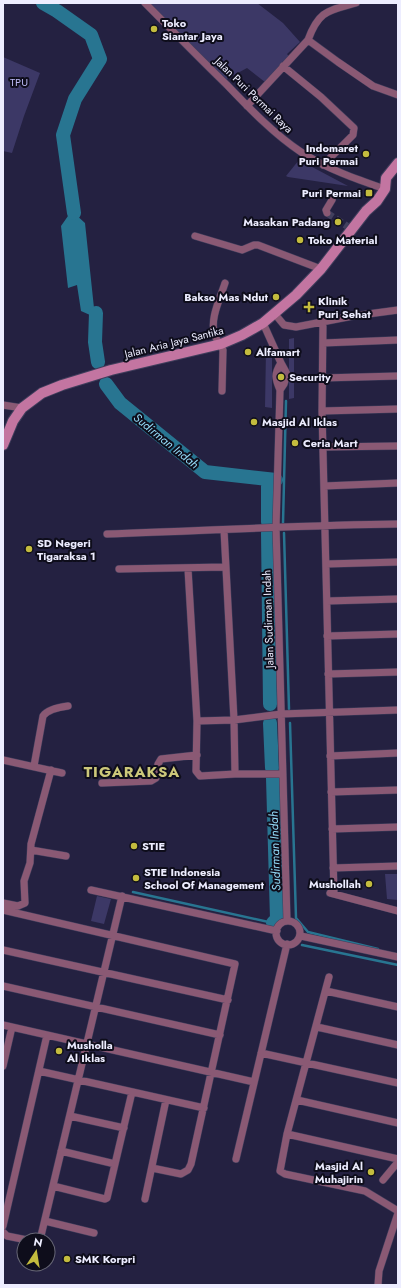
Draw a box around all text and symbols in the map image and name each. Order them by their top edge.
place label: Toko Siantar Jaya [162,15,223,44]
marker: Toko Siantar Jaya [149,24,159,34]
street label: Jalan Puri Permai Raya [210,52,297,137]
park label: TPU [10,74,28,90]
place label: Indomaret Puri Permai [299,140,358,169]
marker: Indomaret Puri Permai [361,149,371,159]
place label: Puri Permai [302,185,361,201]
marker: Puri Permai [364,188,374,198]
place label: Masakan Padang [243,214,330,230]
marker: Masakan Padang [333,217,343,227]
place label: Toko Material [308,232,378,248]
marker: Toko Material [295,235,305,245]
place label: Bakso Mas Ndut [184,289,268,305]
marker: Bakso Mas Ndut [271,292,281,302]
place label: Klinik Puri Sehat [318,293,371,322]
marker: Klinik Puri Sehat [303,301,315,313]
street label: Jalan Aria Jaya Santika [121,322,225,363]
place label: Alfamart [255,344,300,360]
marker: Alfamart [243,347,253,357]
place label: Security [289,369,331,385]
marker: Security [276,372,286,382]
water label: Sudirman Indah [129,409,203,473]
place label: Masjid Al Iklas [262,414,337,430]
marker: Masjid Al Iklas [249,417,259,427]
place label: Ceria Mart [303,435,358,451]
marker: Ceria Mart [290,438,300,448]
place label: SD Negeri Tigaraksa 1 [37,535,96,564]
marker: SD Negeri Tigaraksa 1 [24,544,34,554]
street label: Jalan Sudirman Indah [258,570,278,670]
district label: TIGARAKSA [84,761,180,783]
water label: Sudirman Indah [265,811,285,891]
place label: STIE [142,838,165,854]
marker: STIE [129,841,139,851]
place label: STIE Indonesia School Of Management [144,864,265,893]
marker: STIE Indonesia School Of Management [131,873,141,883]
place label: Mushollah [309,876,361,892]
marker: Mushollah [364,879,374,889]
place label: Musholla Al Iklas [66,1037,113,1066]
marker: Musholla Al Iklas [54,1046,64,1056]
place label: Masjid Al Muhajirin [315,1158,363,1187]
marker: Masjid Al Muhajirin [366,1167,376,1177]
north arrow [16,1232,56,1272]
text: N [32,1233,44,1251]
place label: SMK Korpri [75,1251,135,1267]
marker: SMK Korpri [62,1254,72,1264]

